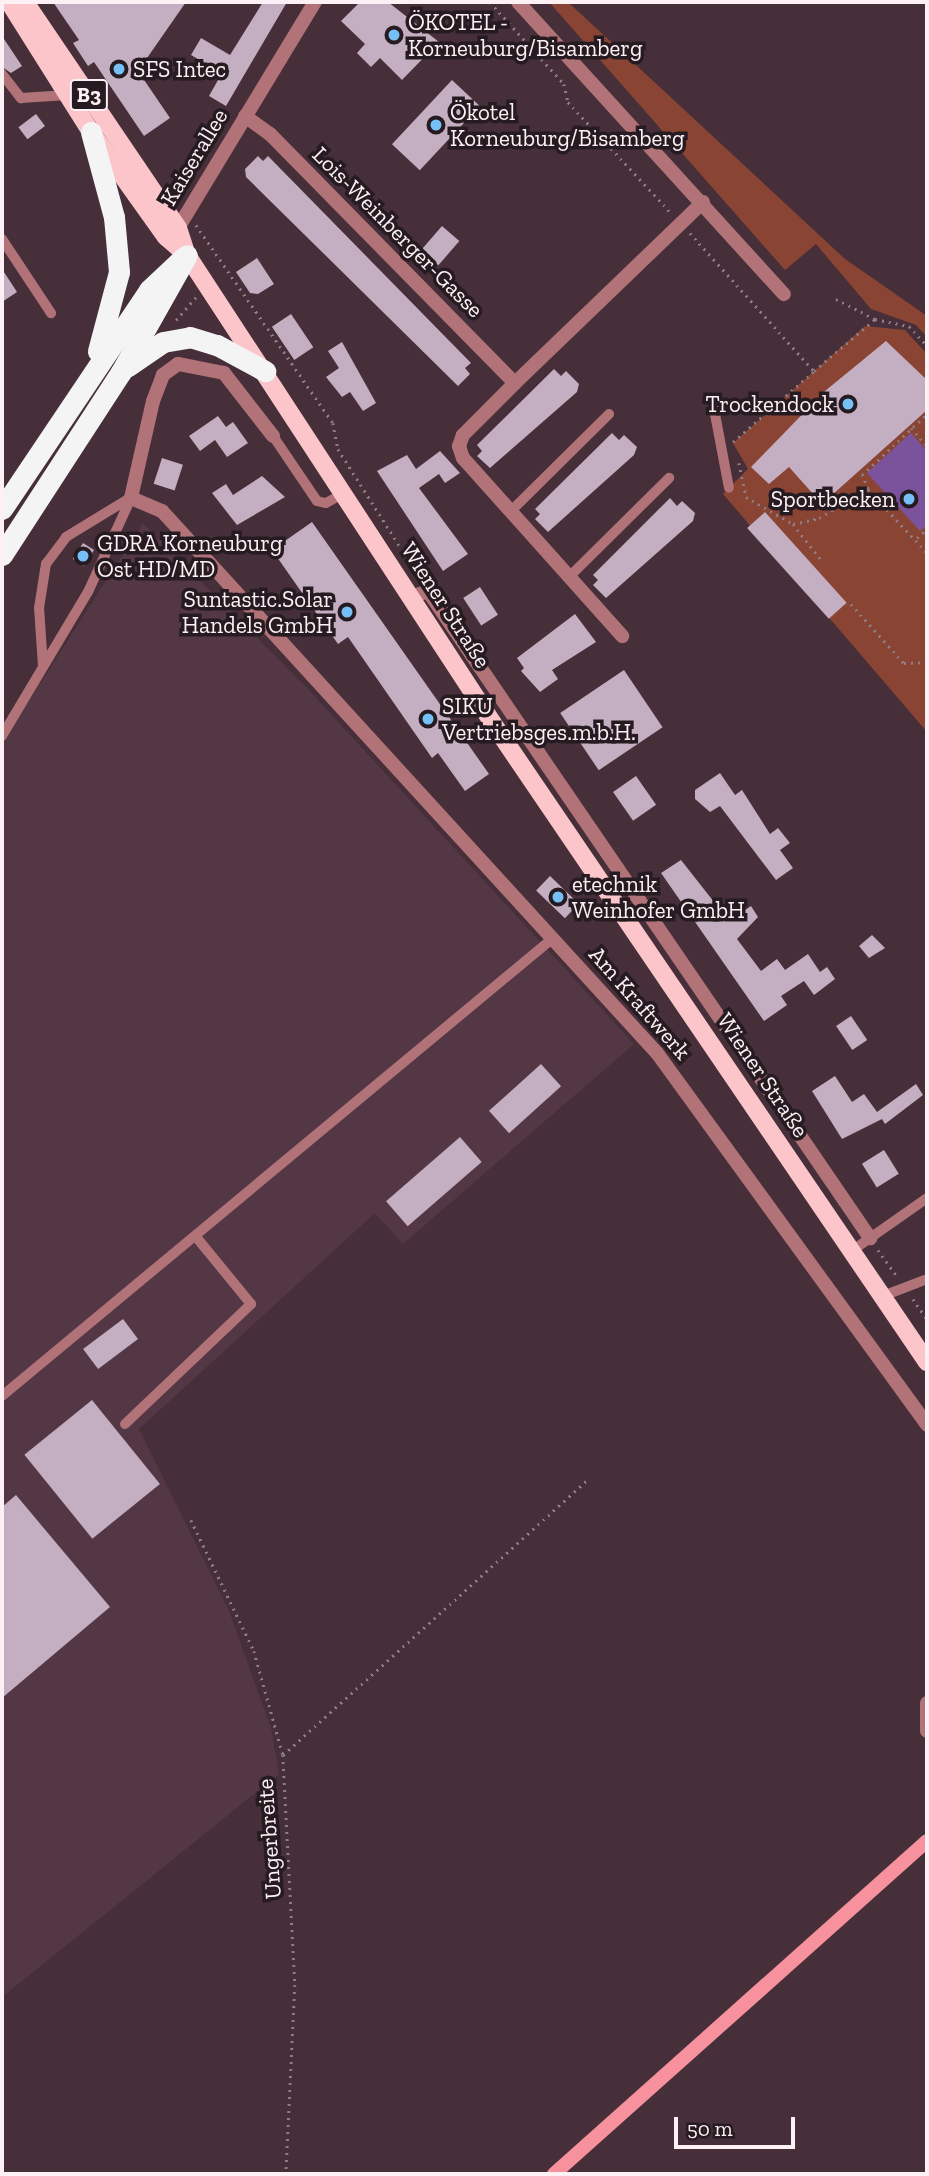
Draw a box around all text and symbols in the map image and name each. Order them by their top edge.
place label: ÖKOTEL - Korneuburg/Bisamberg [408,8,643,62]
marker: ÖKOTEL - Korneuburg/Bisamberg [386,27,402,43]
place label: SFS Intec [133,55,226,83]
marker: SFS Intec [111,61,127,77]
road number: B3 [70,78,108,112]
place label: Ökotel Korneuburg/Bisamberg [450,98,685,152]
street label: Kaiserallee [154,104,234,210]
marker: Ökotel Korneuburg/Bisamberg [428,117,444,133]
street label: Lois-Weinberger-Gasse [307,141,489,323]
place label: Trockendock [705,390,834,418]
marker: Trockendock [840,396,856,412]
place label: Sportbecken [771,485,895,513]
marker: Sportbecken [901,491,917,507]
place label: GDRA Korneuburg Ost HD/MD [97,529,283,583]
street label: Wiener Straße [395,537,497,673]
marker: GDRA Korneuburg Ost HD/MD [75,548,91,564]
place label: Suntastic.Solar Handels GmbH [182,585,333,639]
marker: Suntastic.Solar Handels GmbH [339,604,355,620]
place label: SIKU Vertriebsges.m.b.H. [442,692,636,746]
marker: SIKU Vertriebsges.m.b.H. [420,711,436,727]
place label: etechnik Weinhofer GmbH [572,870,745,924]
marker: etechnik Weinhofer GmbH [550,889,566,905]
street label: Am Kraftwerk [583,941,697,1065]
street label: Wiener Straße [711,1007,815,1143]
street label: Ungerbreite [251,1778,287,1900]
scale bar [677,2102,798,2146]
text: 50 m [687,2116,733,2141]

